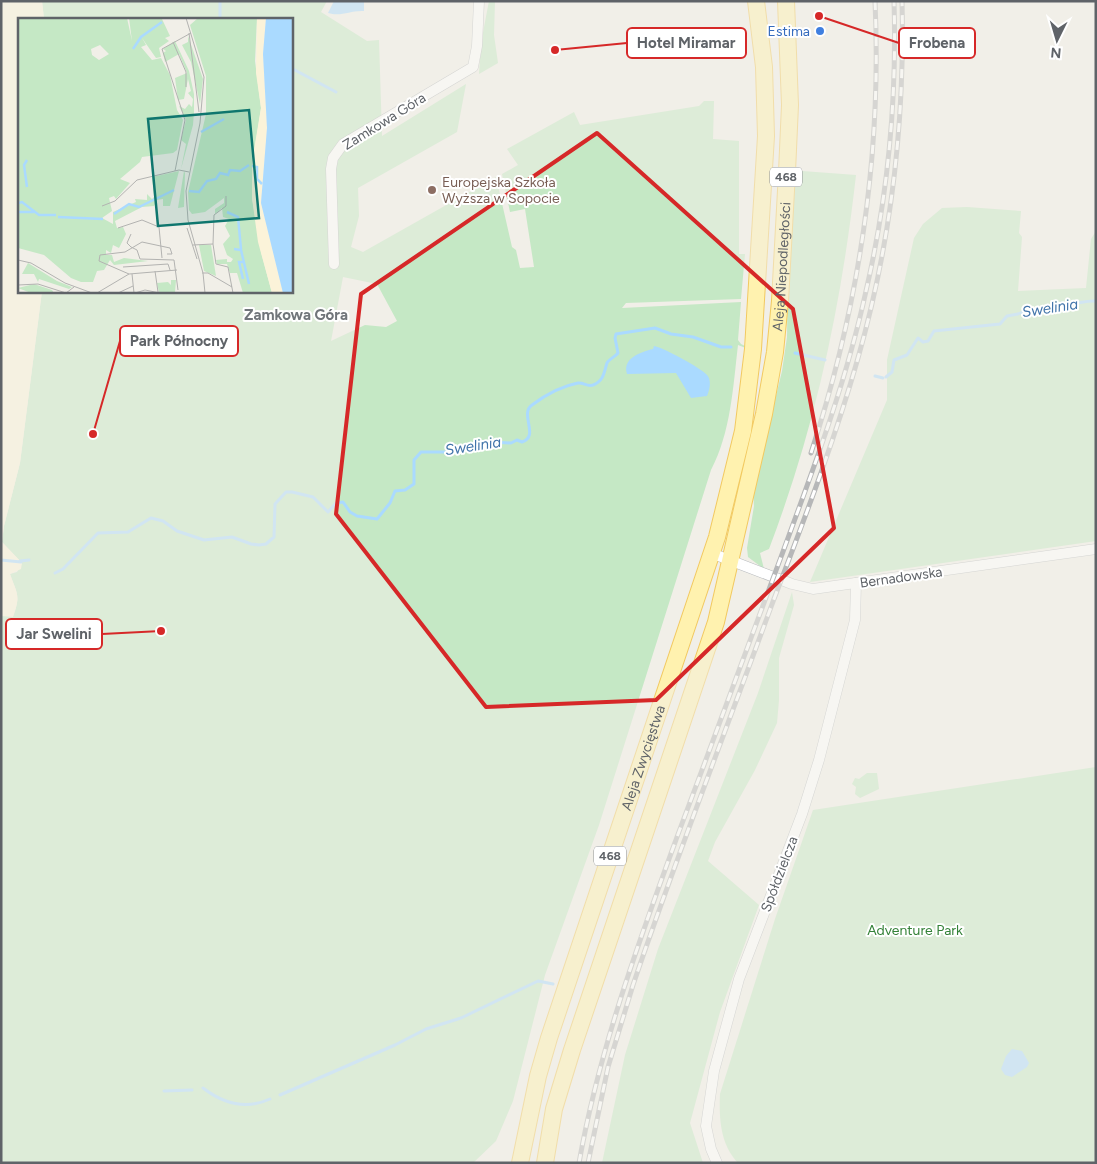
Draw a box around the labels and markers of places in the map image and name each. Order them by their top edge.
place label: Estima [768,23,810,40]
marker: Estima [814,25,826,37]
callout: Hotel Miramar [627,28,746,58]
callout: Frobena [899,28,975,58]
place label: Europejska Szkoła Wyższa w Sopocie [442,174,560,207]
marker: Europejska Szkoła Wyższa w Sopocie [426,184,438,196]
callout: Park Północny [120,326,238,356]
callout: Jar Swelini [6,619,102,649]

